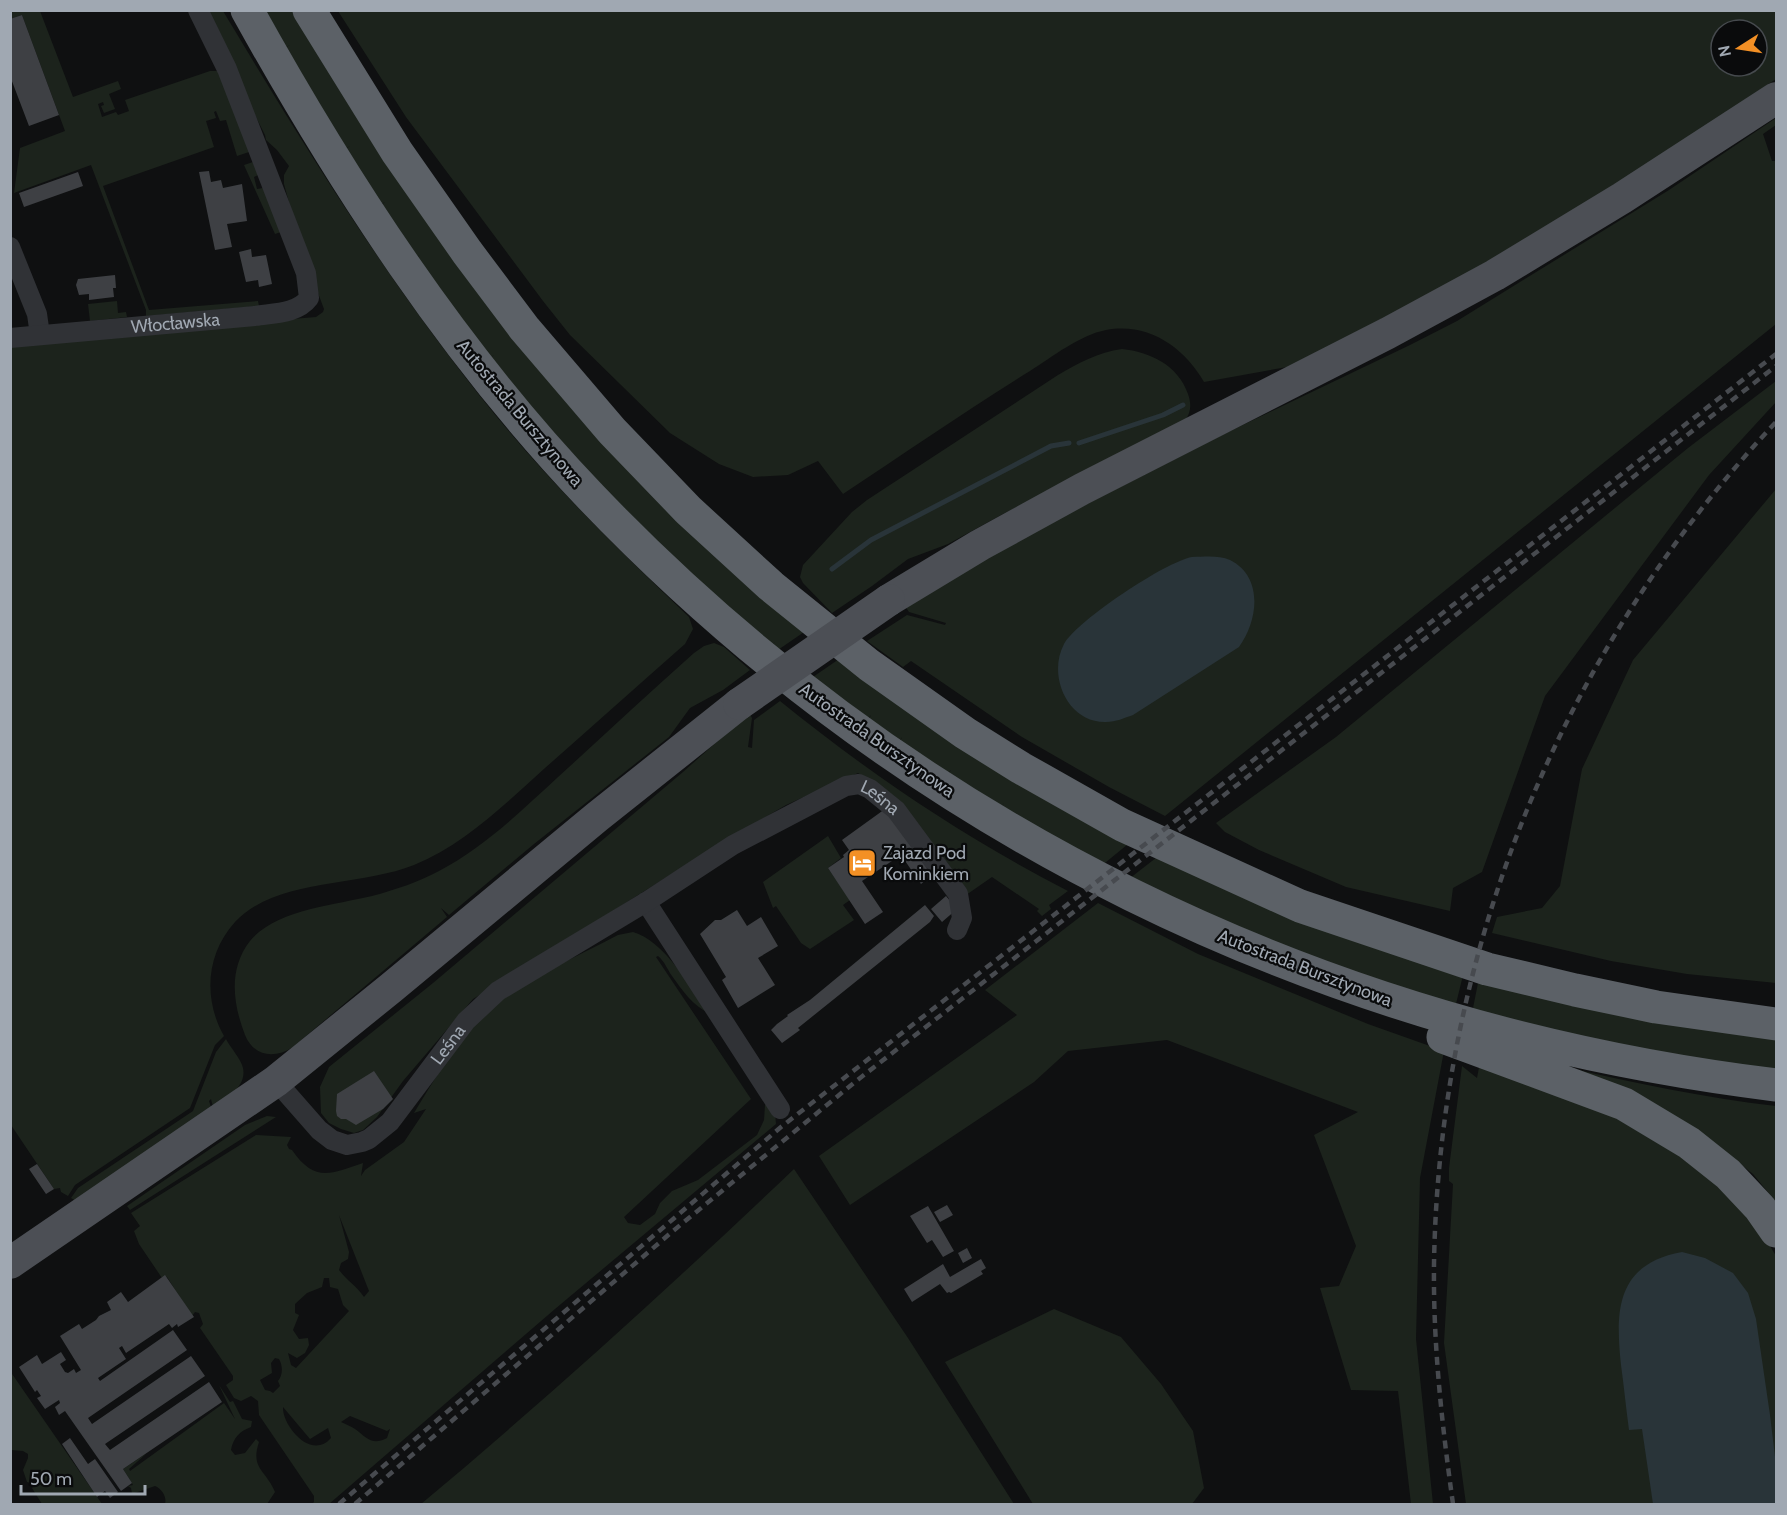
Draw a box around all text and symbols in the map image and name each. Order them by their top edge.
north arrow [1709,18,1769,78]
text: N [1714,44,1735,59]
street label: Włocławska [130,308,221,338]
street label: Autostrada Bursztynowa [452,335,588,491]
street label: Autostrada Bursztynowa [795,678,959,802]
street label: Leśna [857,775,904,820]
place label: Zajazd Pod Kominkiem [883,842,969,885]
hotel icon: Zajazd Pod Kominkiem [846,847,878,879]
street label: Autostrada Bursztynowa [1215,925,1396,1012]
street label: Leśna [426,1020,470,1069]
scale bar [21,1458,146,1496]
text: 50 m [30,1468,72,1490]

